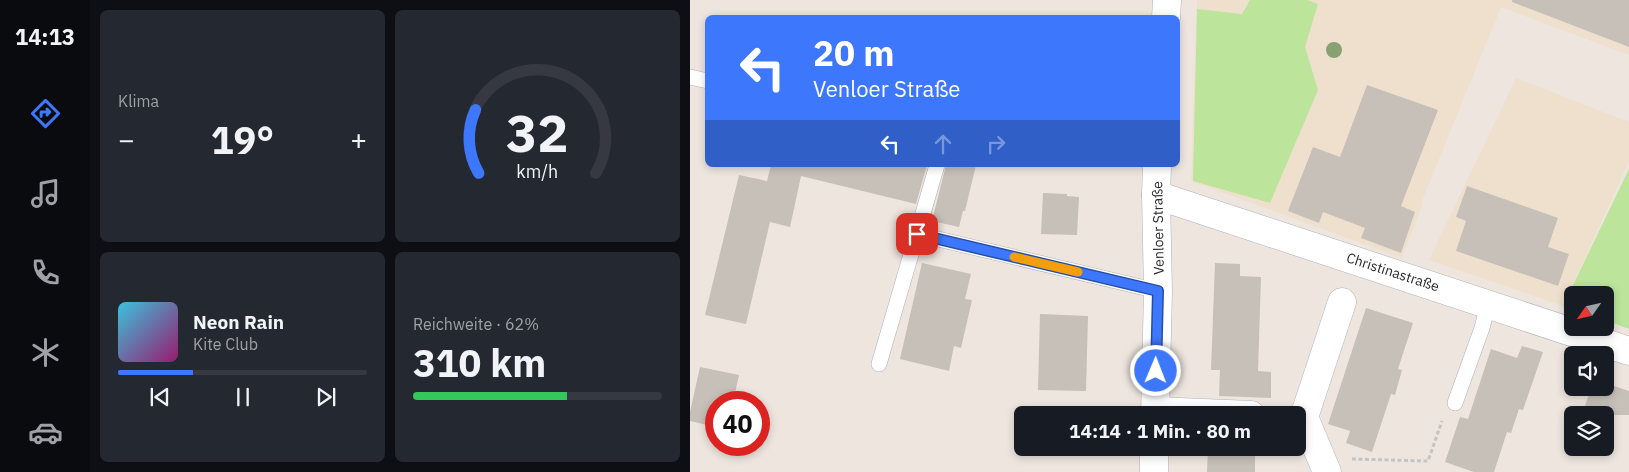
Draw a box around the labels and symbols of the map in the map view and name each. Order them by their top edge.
street label: Venloer Straße [1148,181,1168,275]
pin [896,213,938,255]
street label: Christinastraße [1344,249,1442,296]
north arrow [1564,286,1614,336]
position arrow [1129,344,1181,396]
speed limit sign: 40 [705,391,770,456]

